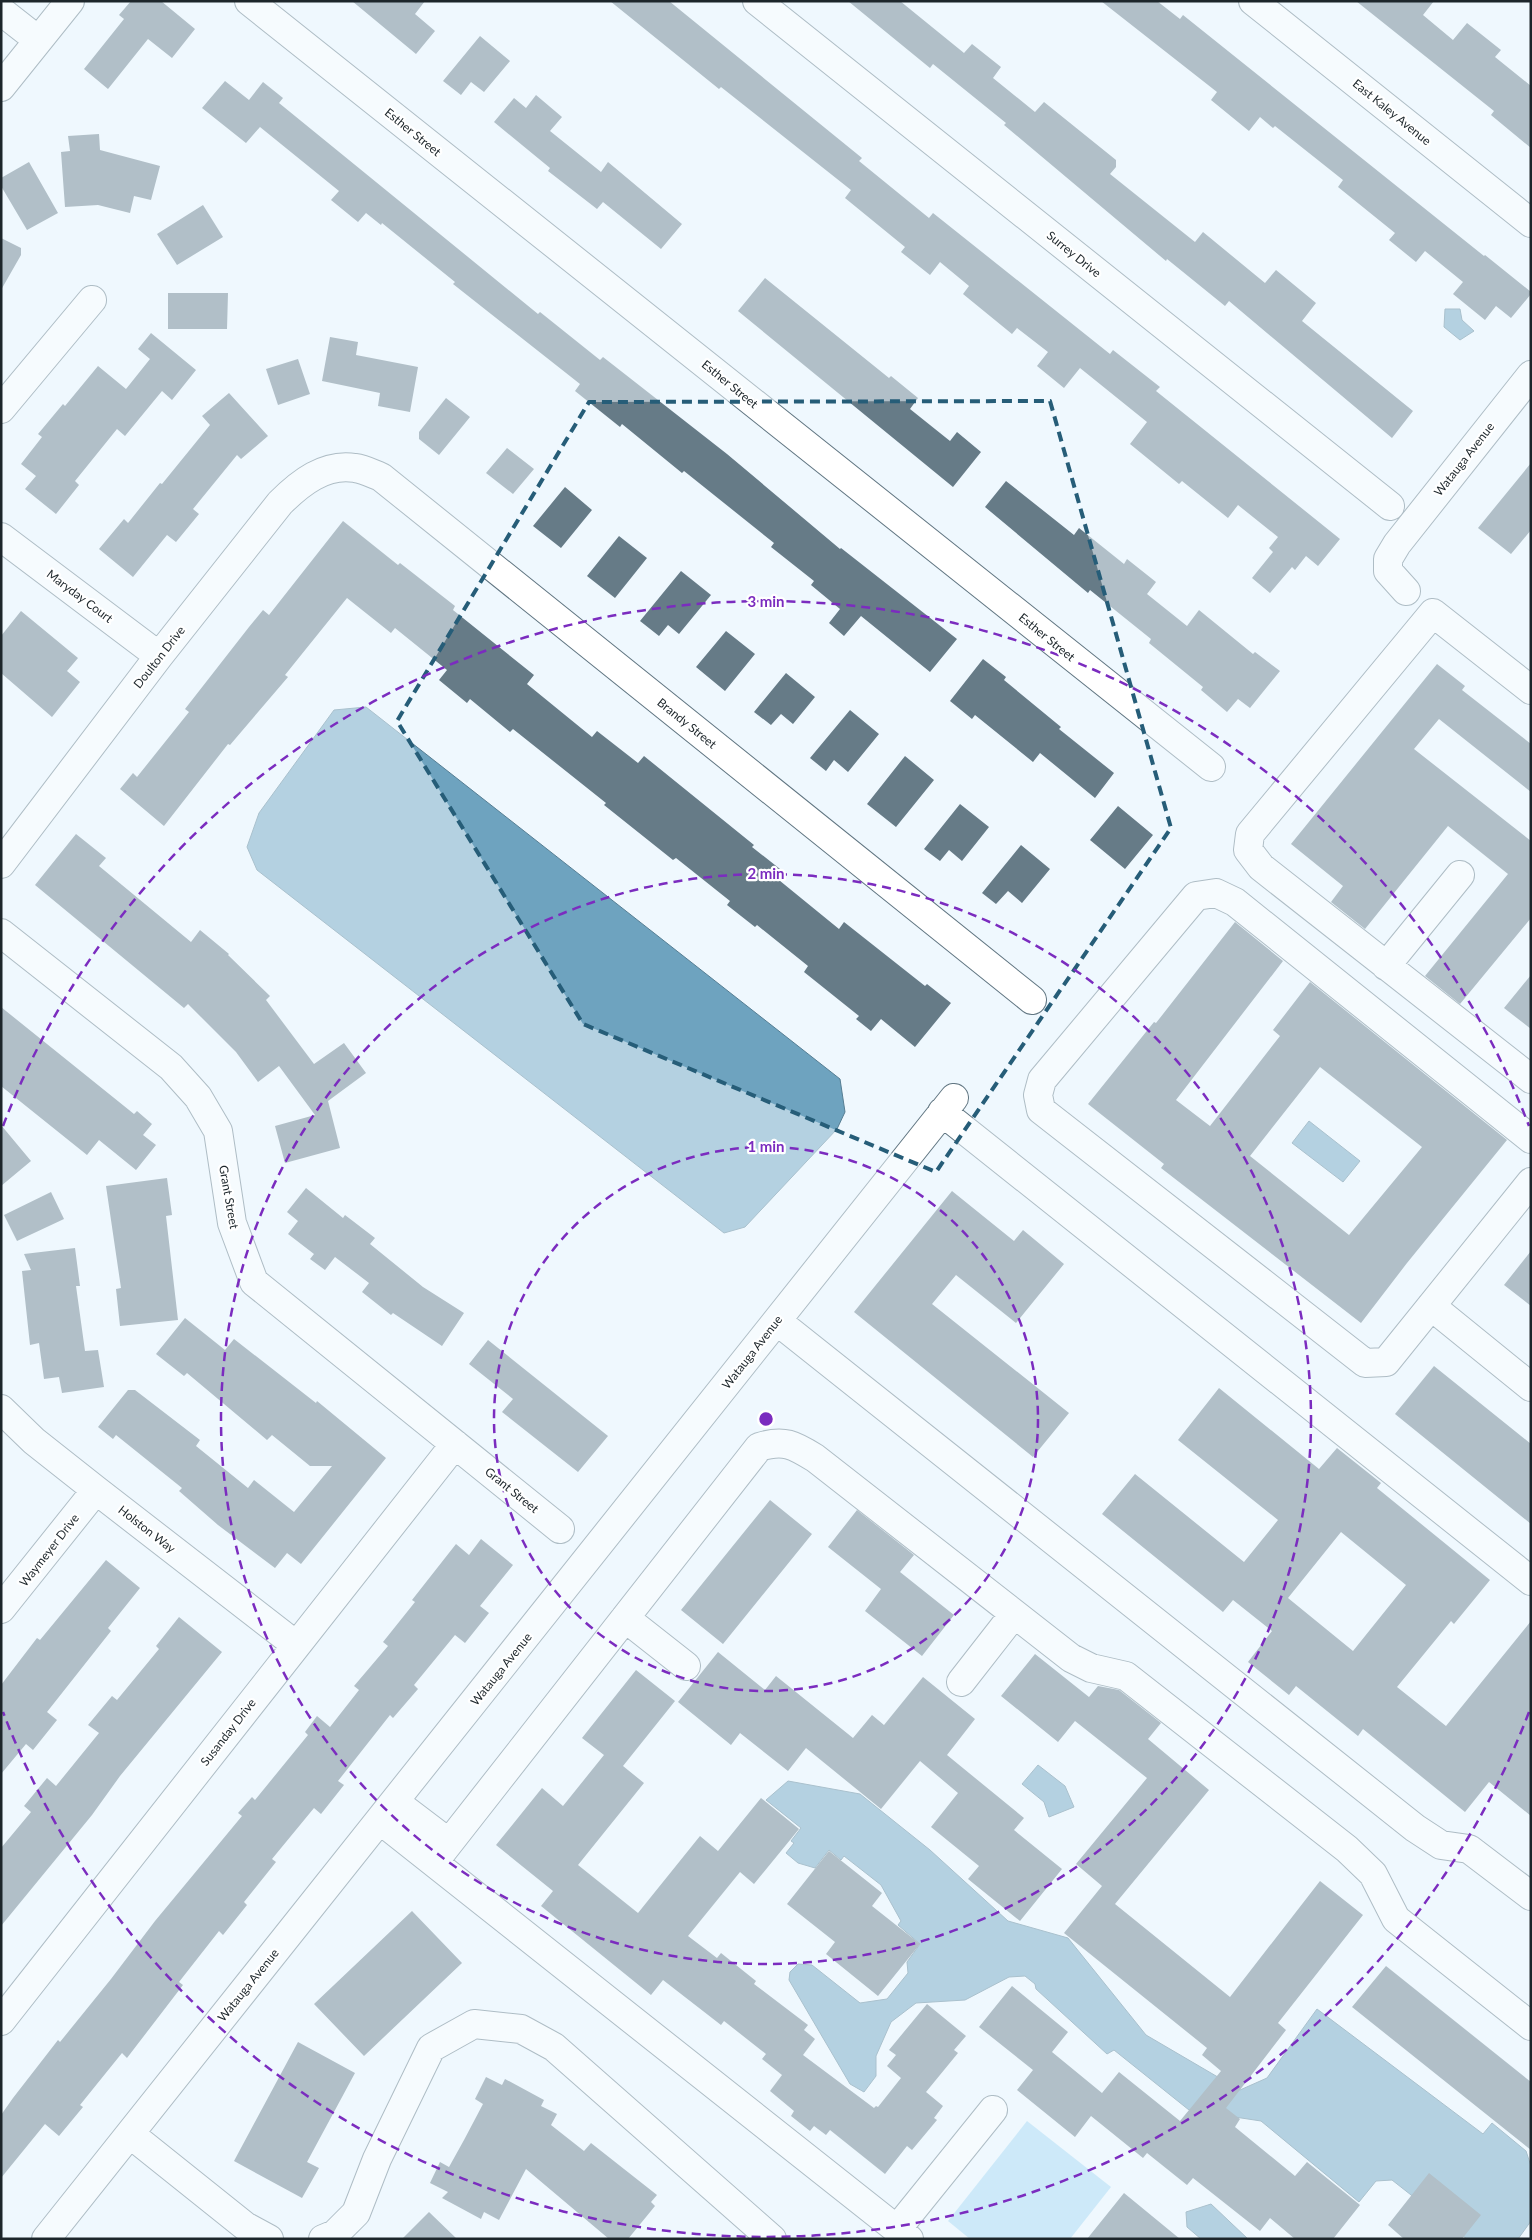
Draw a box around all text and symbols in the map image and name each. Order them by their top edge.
street label: East Kaley Avenue [1350,76,1434,148]
street label: Esther Street [382,105,445,160]
street label: Surrey Drive [1044,228,1104,280]
street label: Esther Street [699,357,762,412]
street label: Watauga Avenue [1431,419,1497,499]
street label: Maryday Court [44,566,117,626]
text: 3 min [747,592,785,610]
street label: Esther Street [1016,610,1079,665]
street label: Doulton Drive [130,623,188,691]
street label: Brandy Street [654,695,720,752]
text: 2 min [747,864,785,882]
text: 1 min [747,1137,785,1155]
street label: Grant Street [216,1164,242,1231]
street label: Watauga Avenue [719,1312,785,1392]
centre of rings [757,1410,775,1428]
street label: Grant Street [482,1464,542,1517]
street label: Holston Way [115,1502,179,1556]
street label: Waymeyer Drive [16,1511,82,1589]
street label: Watauga Avenue [467,1630,535,1708]
street label: Susanday Drive [197,1695,259,1769]
street label: Watauga Avenue [214,1946,282,2024]

